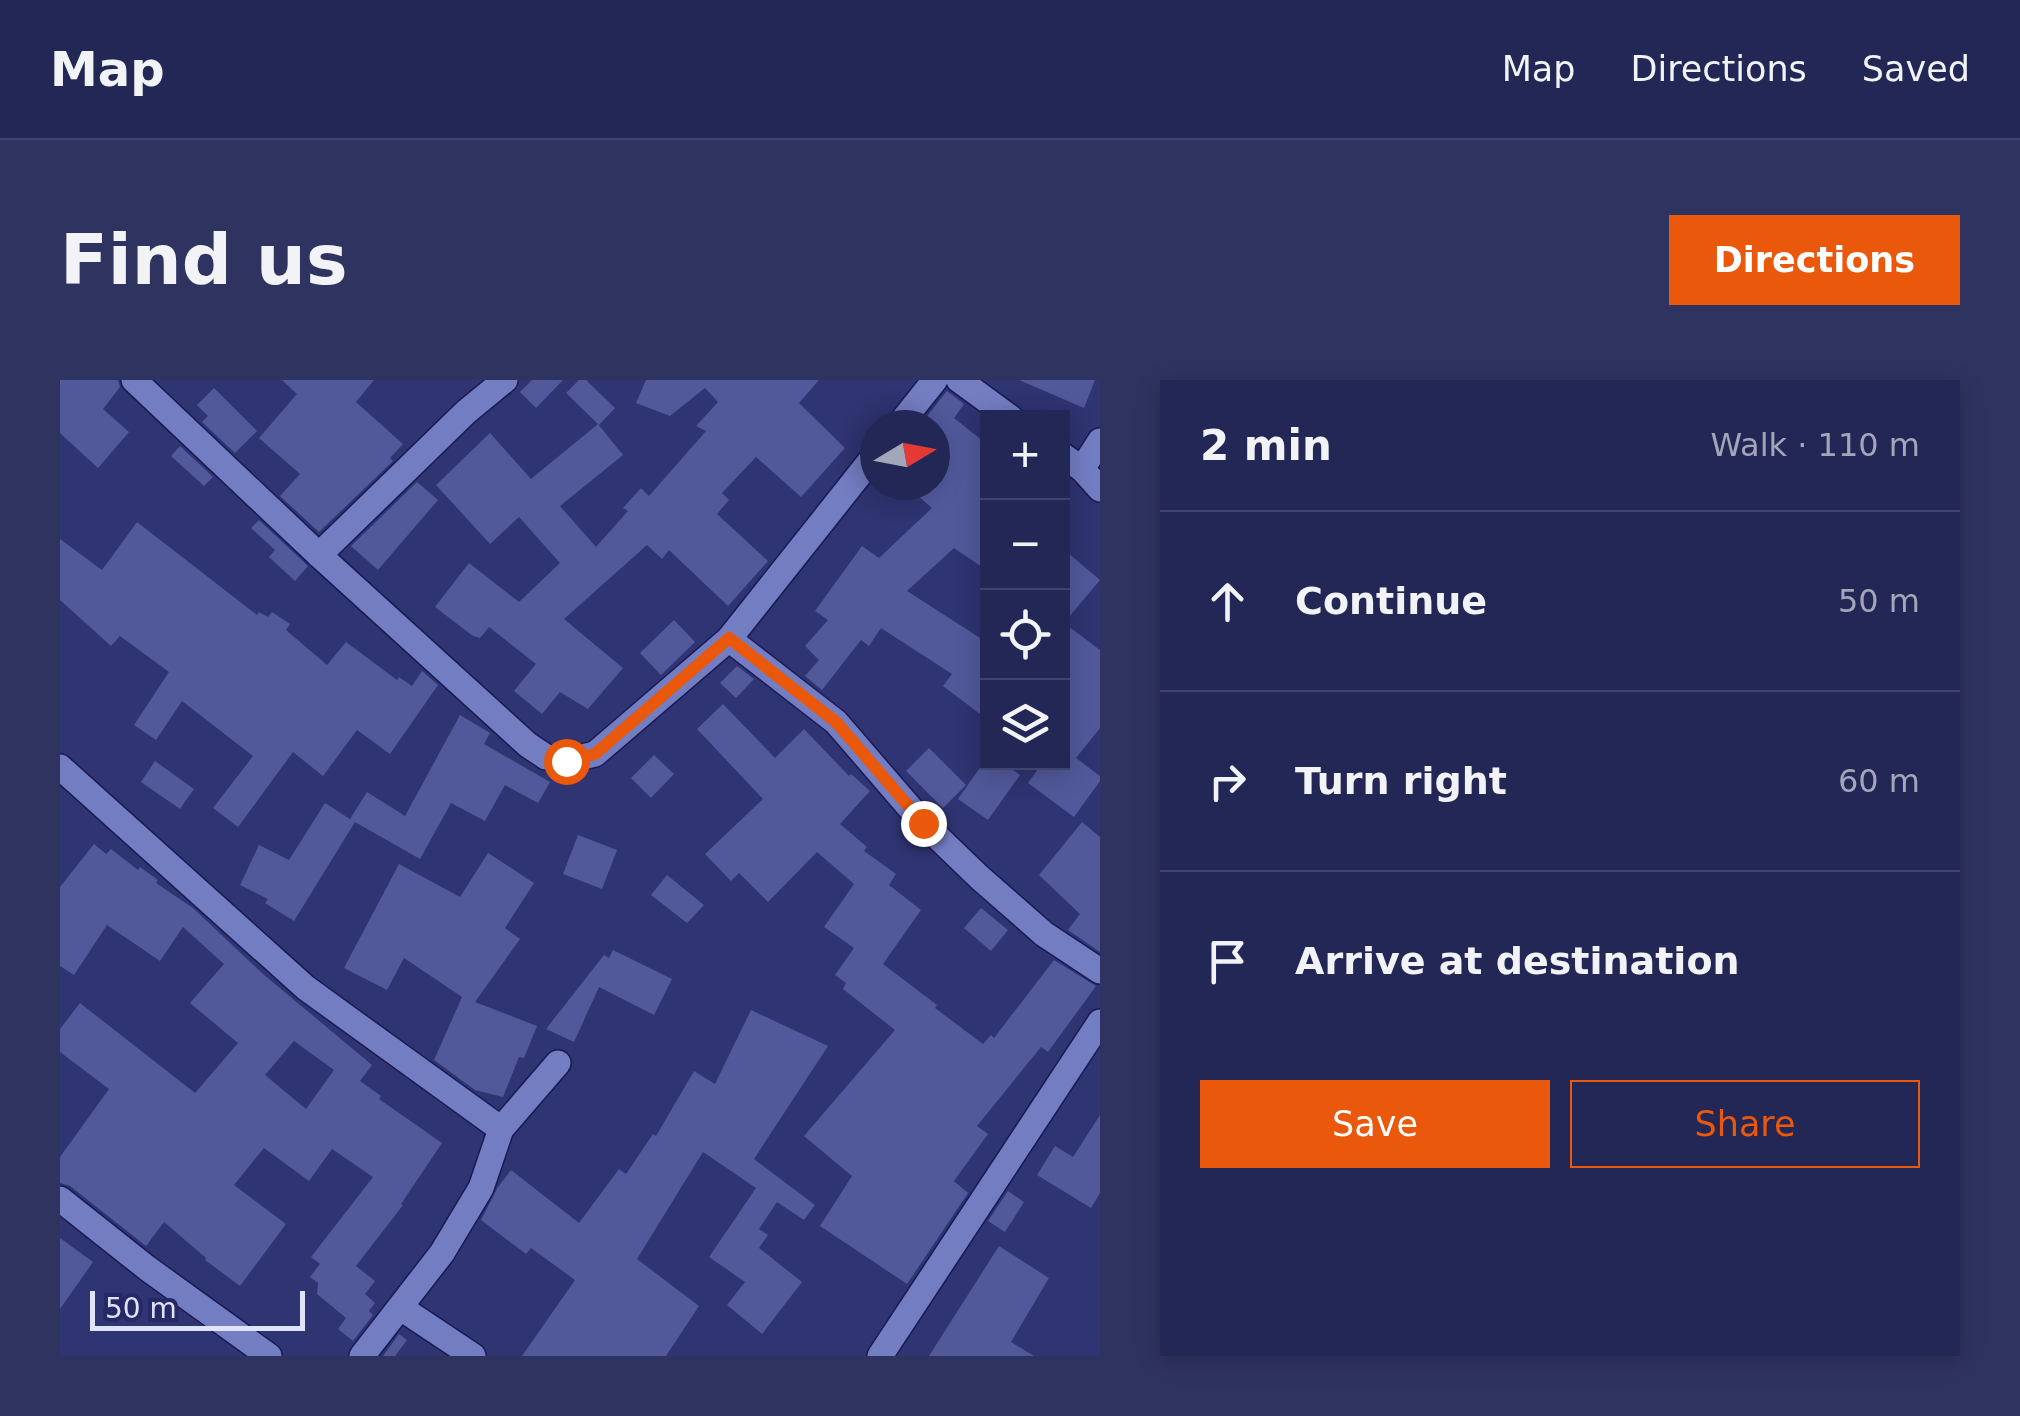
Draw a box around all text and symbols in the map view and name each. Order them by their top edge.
text: Map [50,41,165,97]
text: Map [1502,49,1576,89]
text: Directions [1631,49,1807,89]
text: Saved [1862,49,1970,89]
button: Directions [1669,215,1960,305]
text: Find us [60,219,348,301]
north arrow [860,410,950,500]
map controls [980,410,1070,770]
button: + [980,410,1070,500]
text: 2 min [1200,421,1332,470]
text: Walk · 110 m [1710,426,1920,464]
button: − [980,500,1070,590]
icon: ahead [1200,574,1255,629]
text: Continue [1295,579,1487,623]
text: 50 m [1838,582,1920,620]
button: locate [980,590,1070,680]
button: layers [980,680,1070,770]
route start [544,739,590,785]
icon: right [1200,754,1255,809]
text: Turn right [1295,759,1507,803]
text: 60 m [1838,762,1920,800]
route end [901,801,947,847]
icon: arrive [1200,934,1255,989]
text: Arrive at destination [1295,939,1740,983]
button: Save [1200,1080,1550,1168]
button: Share [1570,1080,1920,1168]
scale bar [90,1286,305,1330]
text: 50 m [105,1292,177,1325]

